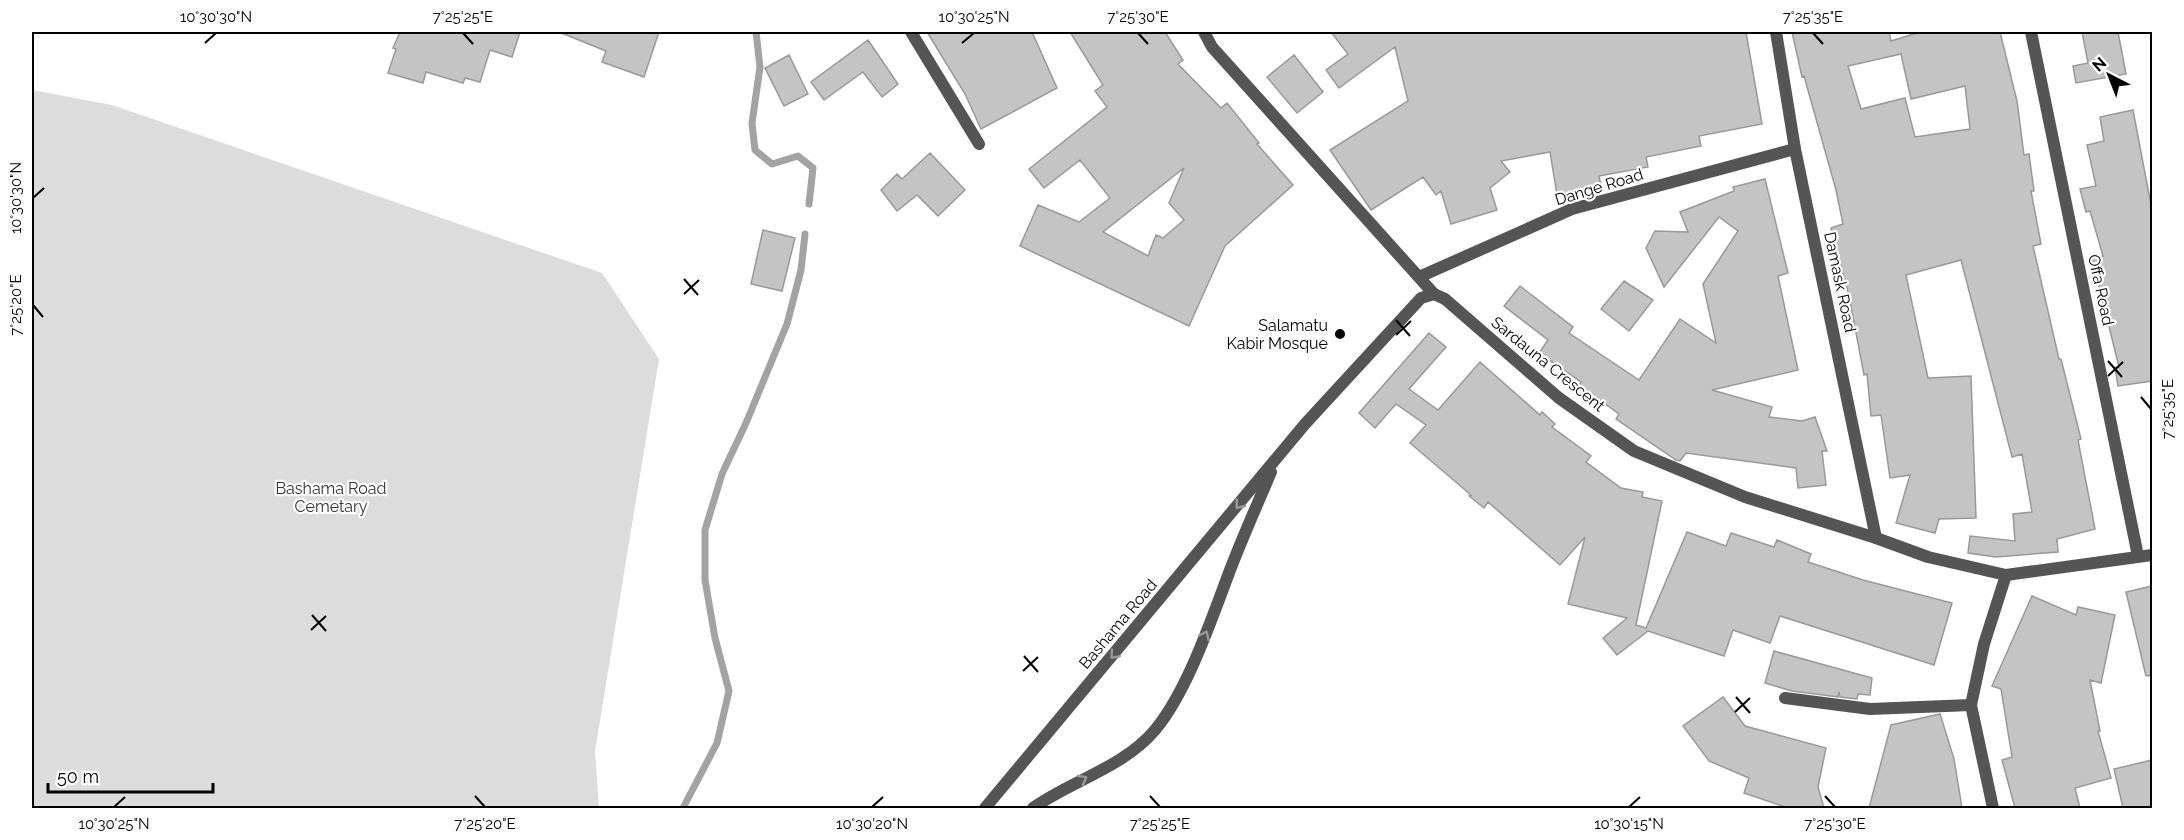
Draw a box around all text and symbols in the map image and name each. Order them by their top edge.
text: 10°30'30"N [180,8,252,26]
text: 7°25'25"E [433,8,493,26]
text: 10°30'25"N [938,8,1010,26]
text: 7°25'30"E [1107,8,1169,26]
text: 7°25'35"E [1783,8,1843,26]
north arrow [2079,45,2139,105]
text: N [2088,53,2110,75]
text: 10°30'30"N [7,162,25,234]
street label: Dange Road [1553,165,1645,209]
street label: Damask Road [1820,230,1860,334]
street label: Offa Road [2084,253,2118,327]
text: 7°25'20"E [7,274,25,336]
street label: Sardauna Crescent [1488,312,1609,416]
place label: Salamatu Kabir Mosque [1226,316,1328,353]
marker: Salamatu Kabir Mosque [1333,327,1347,341]
text: 7°25'35"E [2159,379,2177,439]
park label: Bashama Road Cemetary [275,479,387,516]
one-way arrow [1235,498,1246,509]
street label: Bashama Road [1075,575,1161,673]
one-way arrow [1198,630,1210,641]
one-way arrow [1111,648,1122,659]
scale bar [48,756,213,794]
text: 50 m [57,766,99,787]
one-way arrow [1077,775,1087,787]
text: 10°30'25"N [78,815,150,833]
text: 7°25'20"E [454,815,516,833]
text: 10°30'20"N [836,815,908,833]
text: 7°25'25"E [1130,815,1190,833]
text: 10°30'15"N [1594,815,1664,833]
text: 7°25'30"E [1804,815,1866,833]

